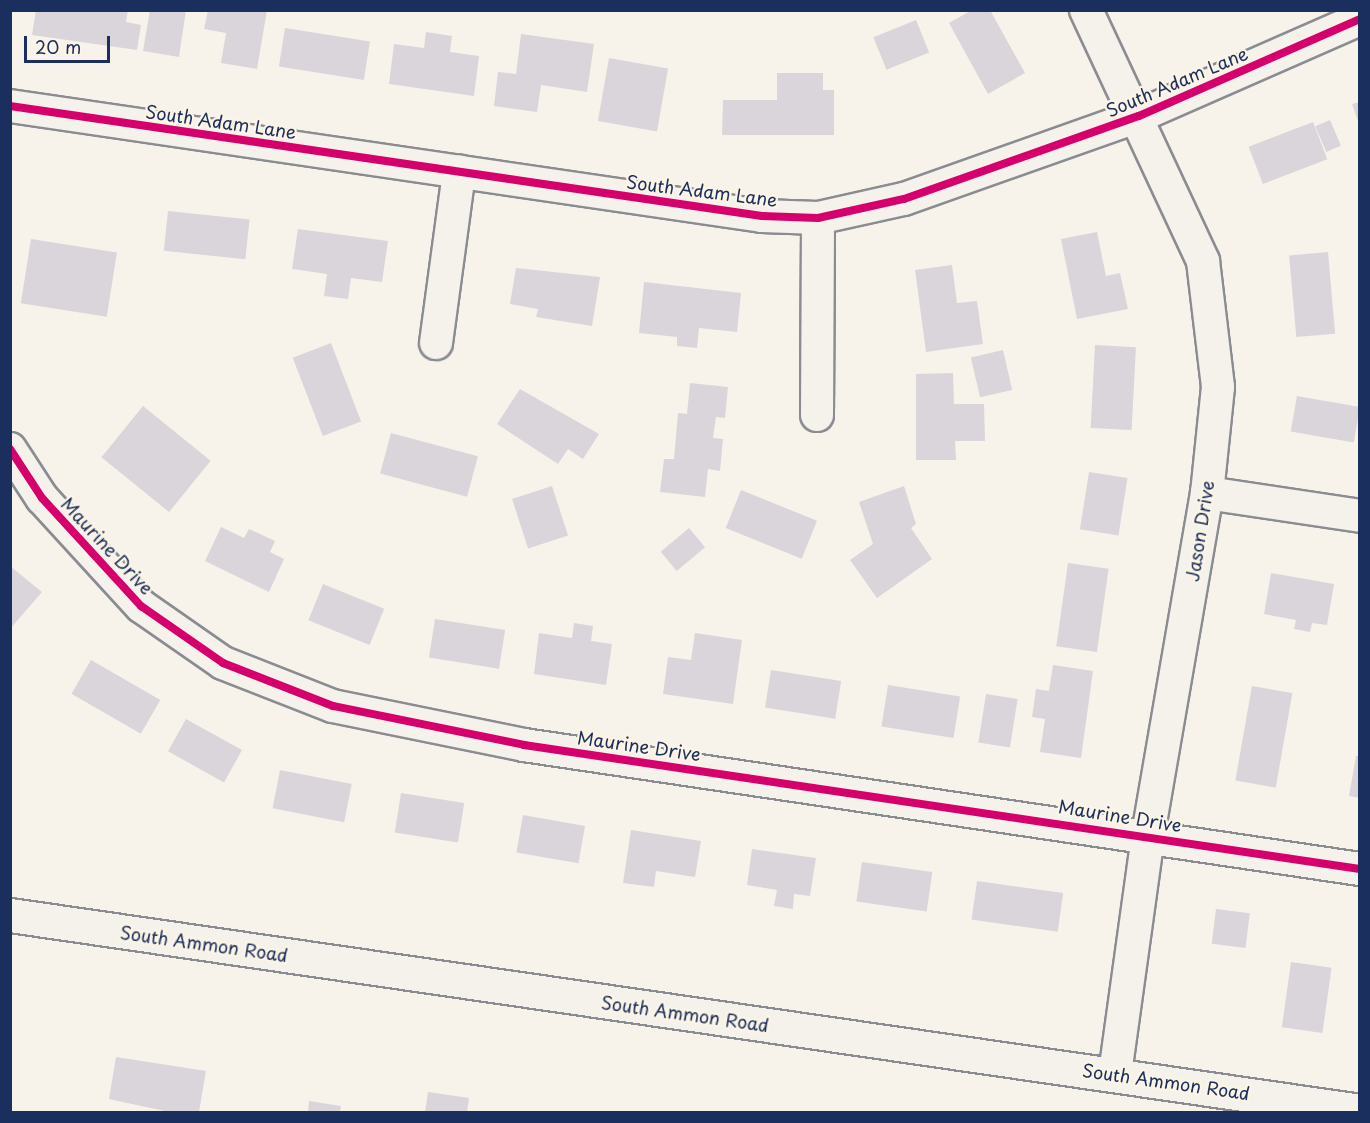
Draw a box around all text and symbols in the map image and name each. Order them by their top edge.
scale bar [27,24,112,62]
text: 20 m [35,33,81,60]
street label: South Adam Lane [1101,42,1253,122]
street label: South Adam Lane [143,101,299,143]
street label: South Adam Lane [624,171,780,211]
street label: Jason Drive [1181,479,1219,583]
street label: Maurine Drive [57,493,157,599]
street label: Maurine Drive [576,727,702,765]
street label: Maurine Drive [1057,796,1183,836]
street label: South Ammon Road [117,921,291,967]
street label: South Ammon Road [598,991,772,1037]
street label: South Ammon Road [1079,1059,1253,1105]

